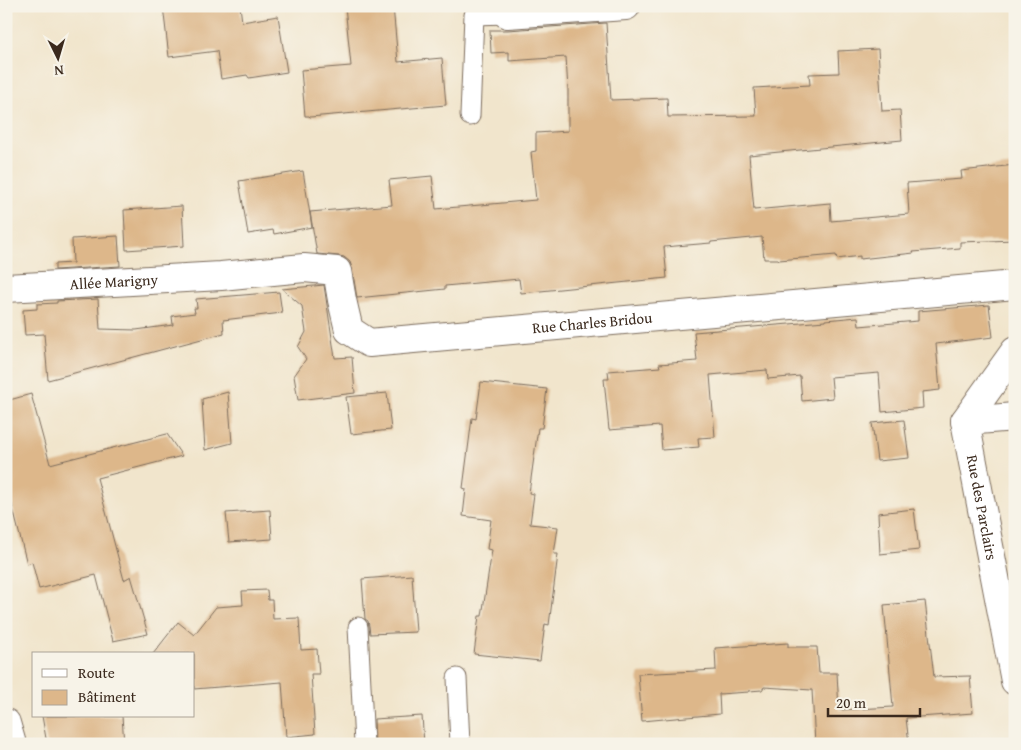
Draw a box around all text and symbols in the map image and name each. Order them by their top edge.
north arrow [32,32,82,82]
text: N [53,61,65,81]
street label: Allée Marigny [69,269,159,294]
street label: Rue Charles Bridou [531,307,654,338]
street label: Rue des Parclairs [962,453,1003,562]
legend [32,652,195,718]
text: Route [78,662,115,683]
scale bar [828,685,921,717]
text: Bâtiment [78,686,137,707]
text: 20 m [836,692,867,713]

